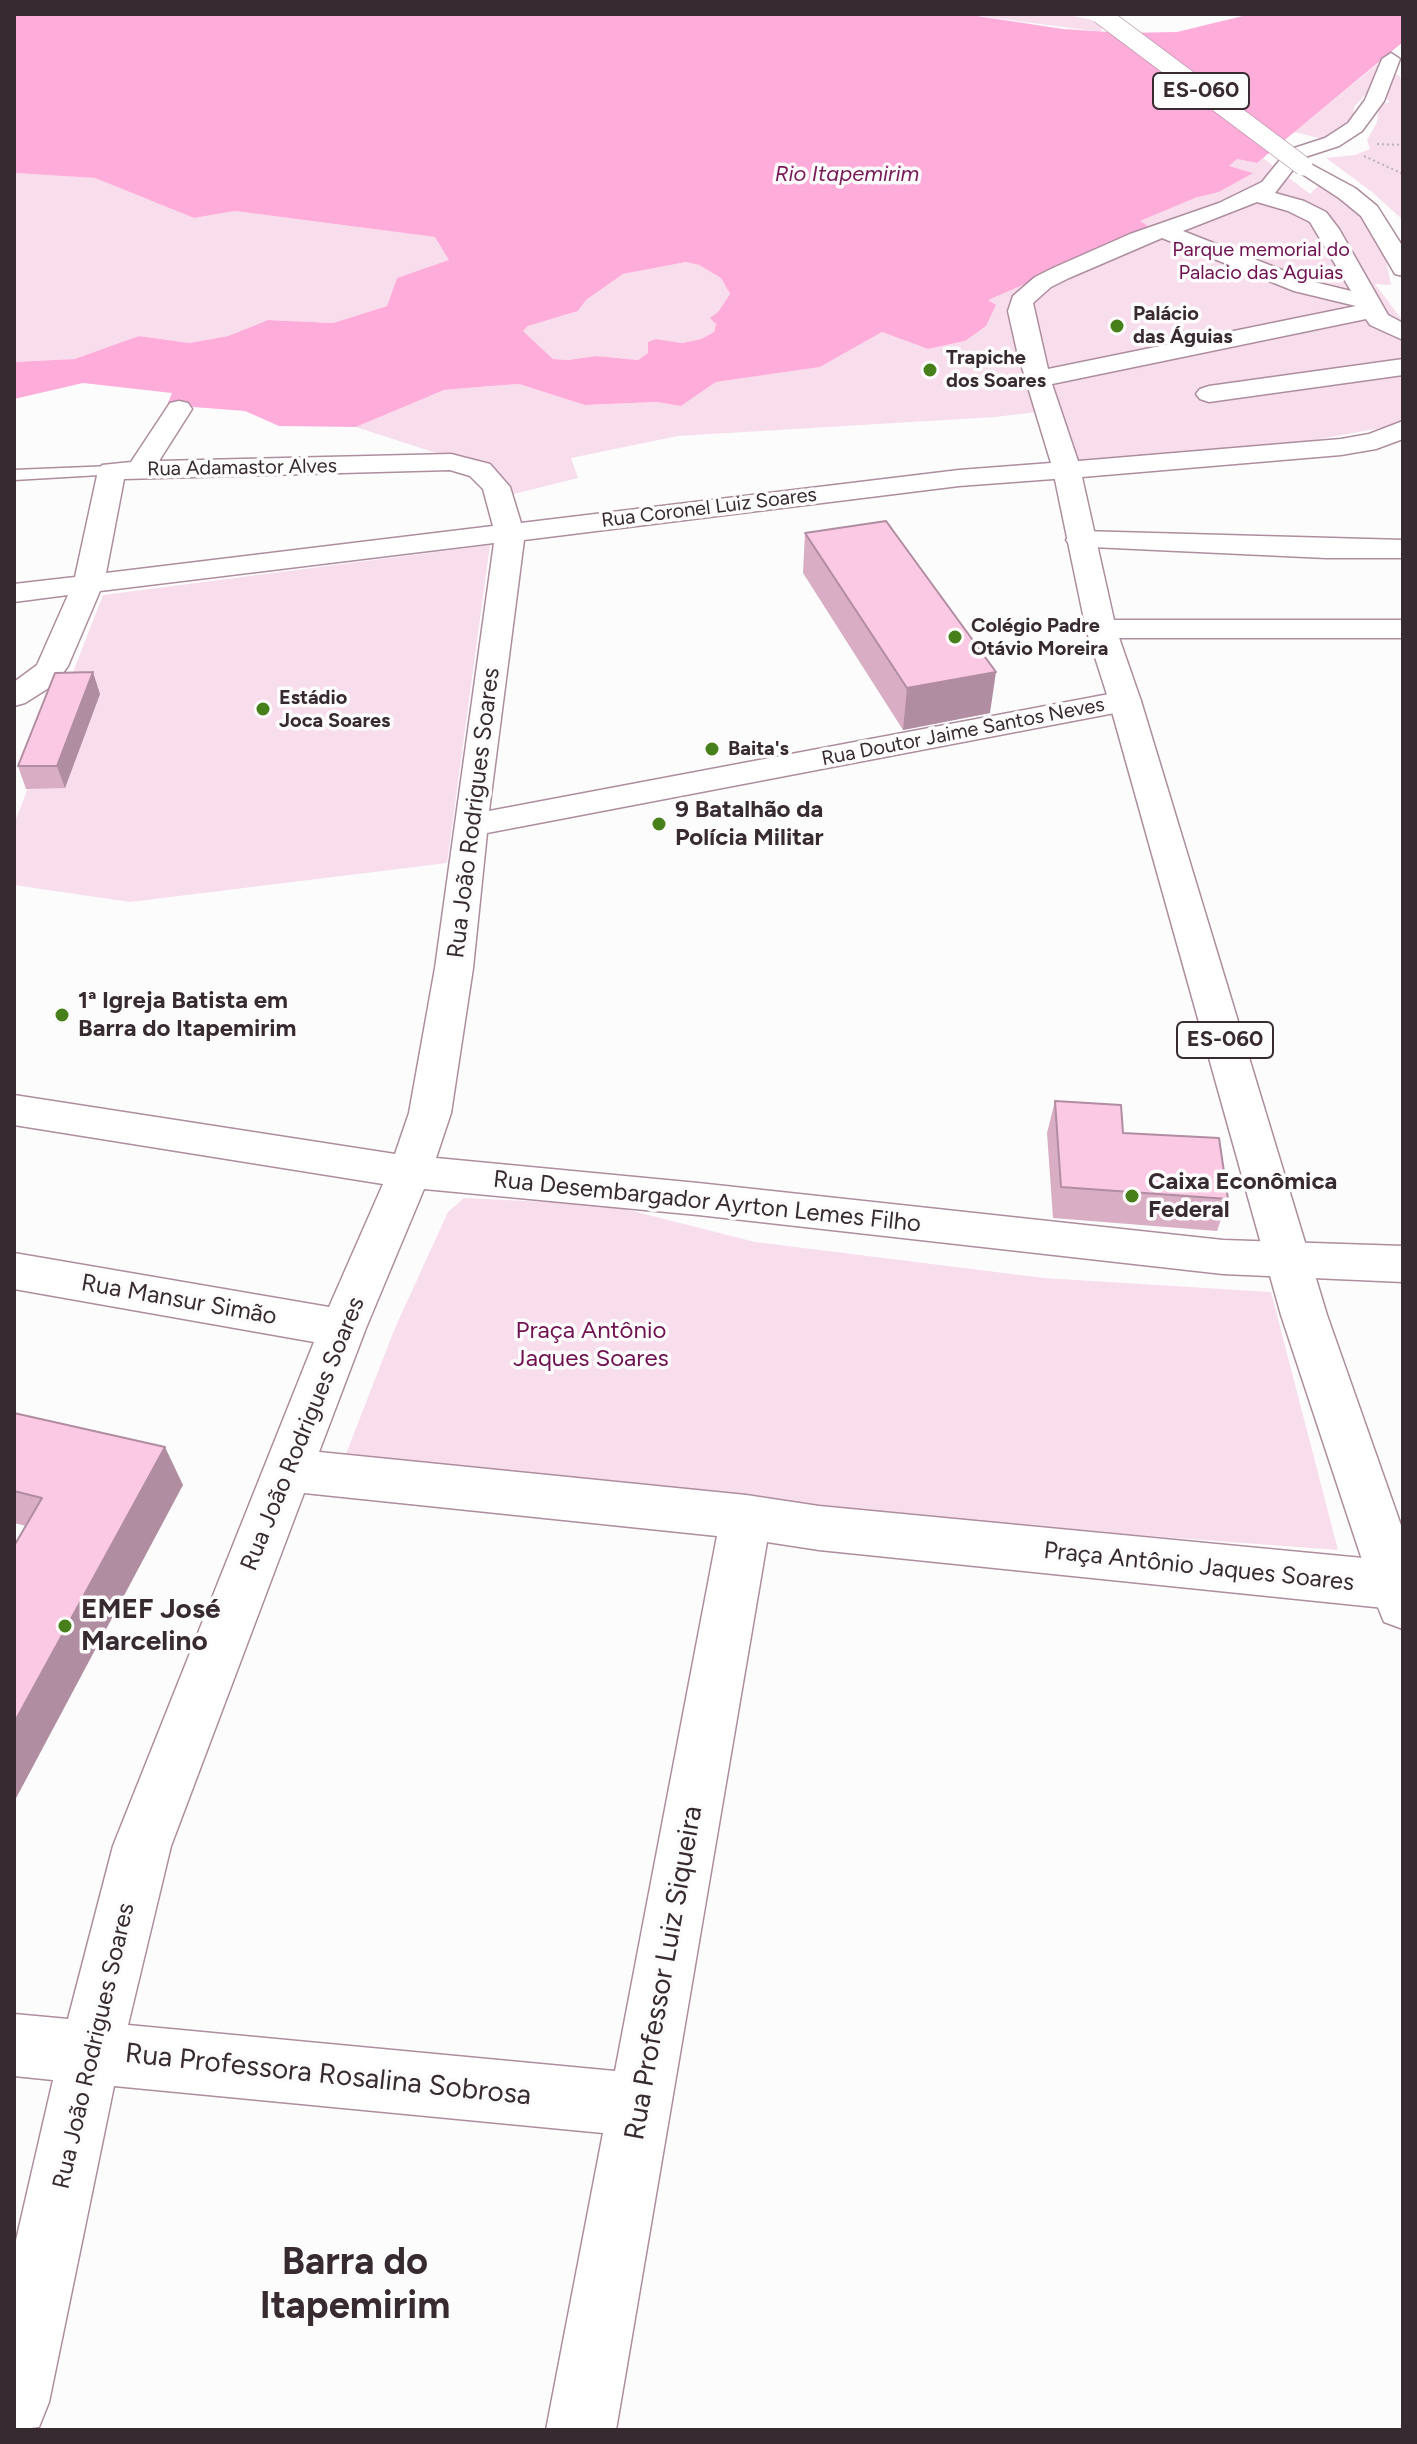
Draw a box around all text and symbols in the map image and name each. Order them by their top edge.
road number: ES-060 [1153,73,1249,109]
water label: Rio Itapemirim [775,162,919,188]
park label: Parque memorial do Palacio das Aguias [1172,238,1350,285]
place label: Palácio das Águias [1133,302,1233,349]
marker: Palácio das Águias [1108,317,1126,335]
place label: Trapiche dos Soares [946,346,1046,393]
marker: Trapiche dos Soares [921,361,939,379]
street label: Rua Adamastor Alves [147,454,337,482]
street label: Rua Coronel Luiz Soares [600,483,818,533]
place label: Colégio Padre Otávio Moreira [971,614,1109,661]
marker: Colégio Padre Otávio Moreira [946,628,964,646]
street label: Rua João Rodrigues Soares [442,666,506,960]
place label: Estádio Joca Soares [279,686,390,733]
street label: Rua Doutor Jaime Santos Neves [819,693,1107,771]
marker: Estádio Joca Soares [254,700,272,718]
place label: Baita's [728,737,789,761]
marker: Baita's [703,740,721,758]
place label: 9 Batalhão da Polícia Militar [675,796,824,852]
marker: 9 Batalhão da Polícia Militar [650,815,668,833]
place label: 1ª Igreja Batista em Barra do Itapemirim [78,987,297,1043]
marker: 1ª Igreja Batista em Barra do Itapemirim [53,1006,71,1024]
road number: ES-060 [1177,1022,1273,1058]
street label: Rua Desembargador Ayrton Lemes Filho [492,1165,922,1239]
place label: Caixa Econômica Federal [1148,1168,1337,1224]
marker: Caixa Econômica Federal [1123,1187,1141,1205]
street label: Rua Mansur Simão [79,1269,279,1331]
street label: Rua João Rodrigues Soares [235,1293,371,1575]
park label: Praça Antônio Jaques Soares [513,1317,669,1373]
street label: Praça Antônio Jaques Soares [1042,1536,1356,1598]
place label: EMEF José Marcelino [81,1593,221,1659]
marker: EMEF José Marcelino [56,1617,74,1635]
street label: Rua Professor Luiz Siqueira [618,1803,710,2143]
street label: Rua João Rodrigues Soares [47,1900,141,2192]
street label: Rua Professora Rosalina Sobrosa [123,2037,533,2113]
district label: Barra do Itapemirim [260,2240,450,2330]

